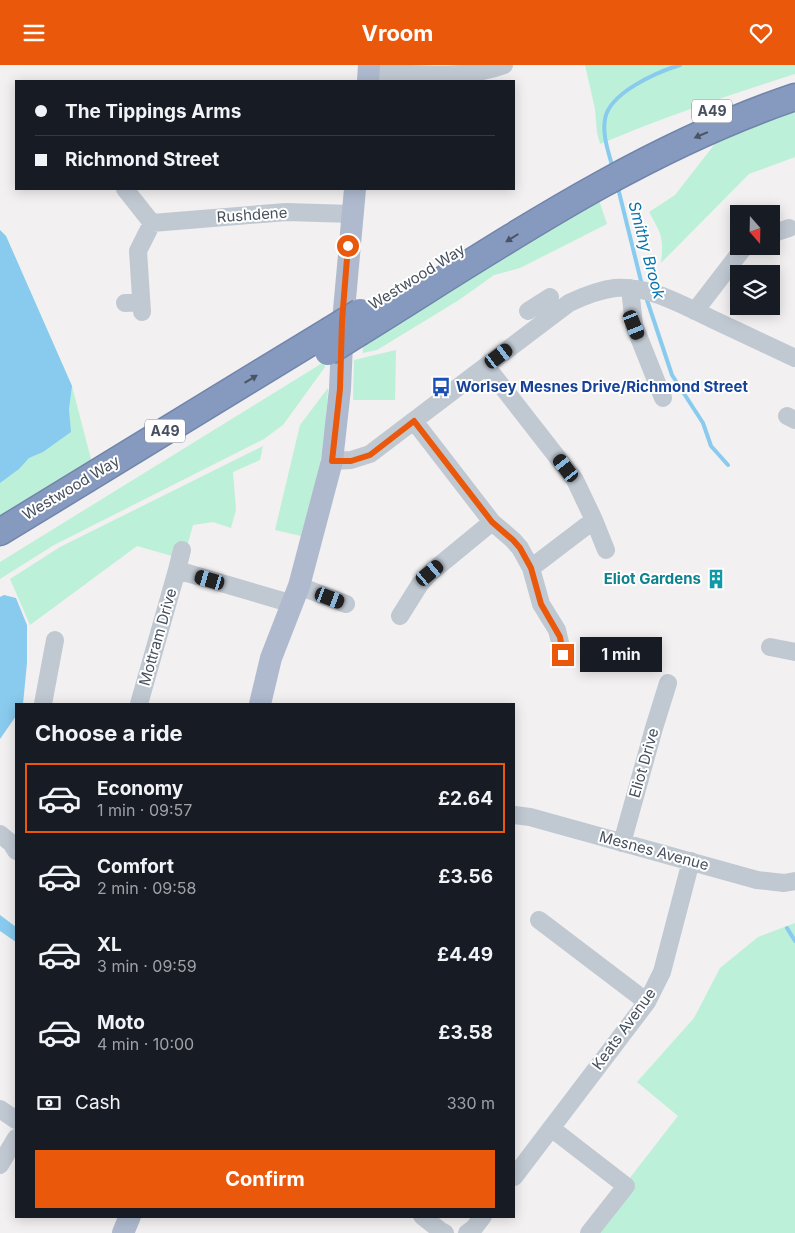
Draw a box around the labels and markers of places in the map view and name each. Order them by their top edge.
bus stop icon: Worlsey Mesnes Drive/Richmond Street [430,376,452,398]
place label: Worlsey Mesnes Drive/Richmond Street [456,377,748,396]
building icon: Eliot Gardens [705,568,727,590]
place label: Eliot Gardens [604,569,701,588]

